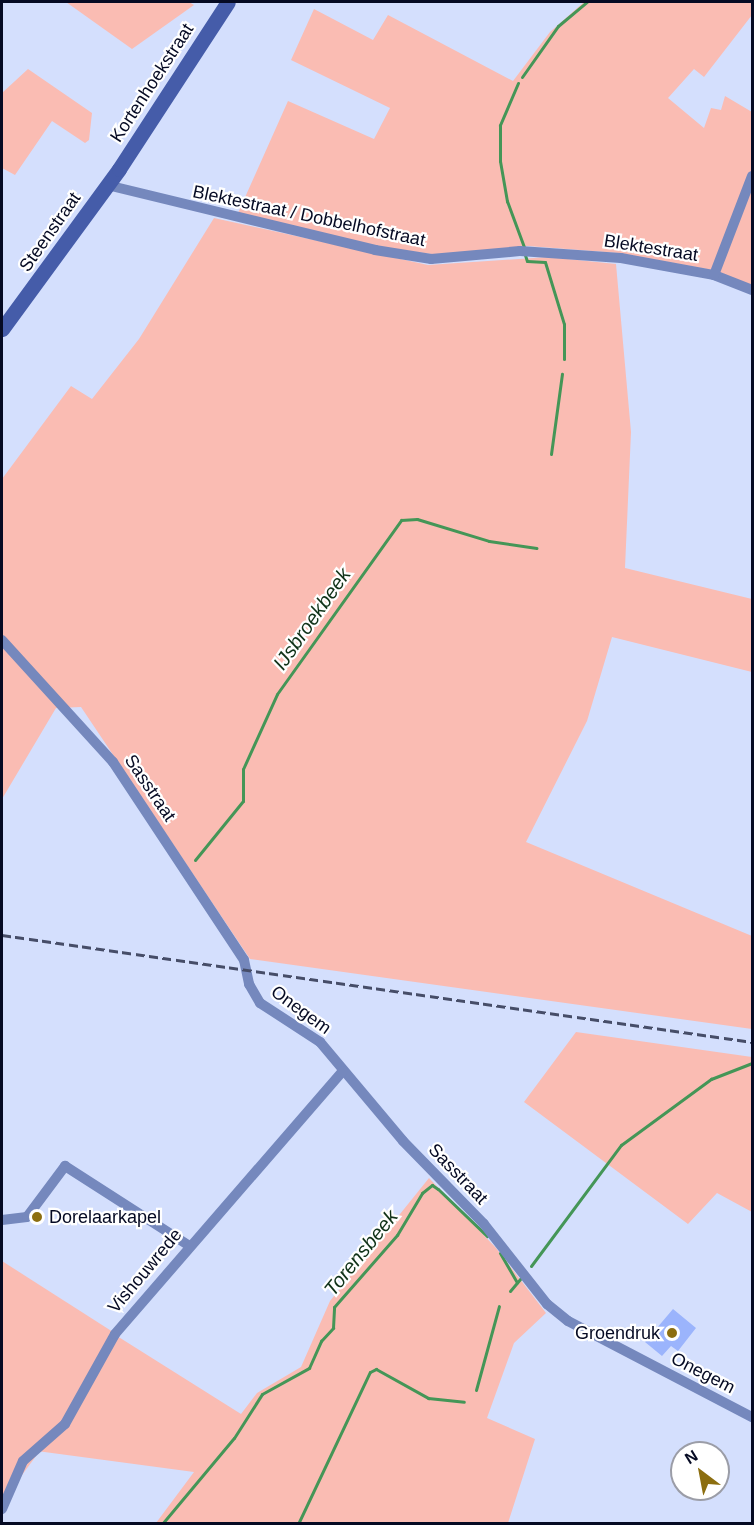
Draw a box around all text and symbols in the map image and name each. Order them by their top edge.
street label: Kortenhoekstraat [106,20,198,146]
street label: Blektestraat / Dobbelhofstraat [191,181,427,251]
street label: Steenstraat [15,188,85,276]
street label: Blektestraat [602,230,700,266]
water label: IJsbroekbeek [268,563,356,675]
street label: Sasstraat [120,750,180,826]
street label: Onegem [267,981,335,1039]
street label: Sasstraat [424,1139,492,1209]
water label: Torensbeek [319,1205,403,1301]
place label: Dorelaarkapel [49,1206,161,1228]
marker: Dorelaarkapel [30,1210,44,1224]
street label: Vishouwrede [103,1224,187,1318]
place label: Groendruk [575,1322,660,1344]
marker: Groendruk [665,1326,679,1340]
street label: Onegem [667,1348,739,1398]
north arrow [670,1441,730,1501]
text: N [682,1447,701,1467]

